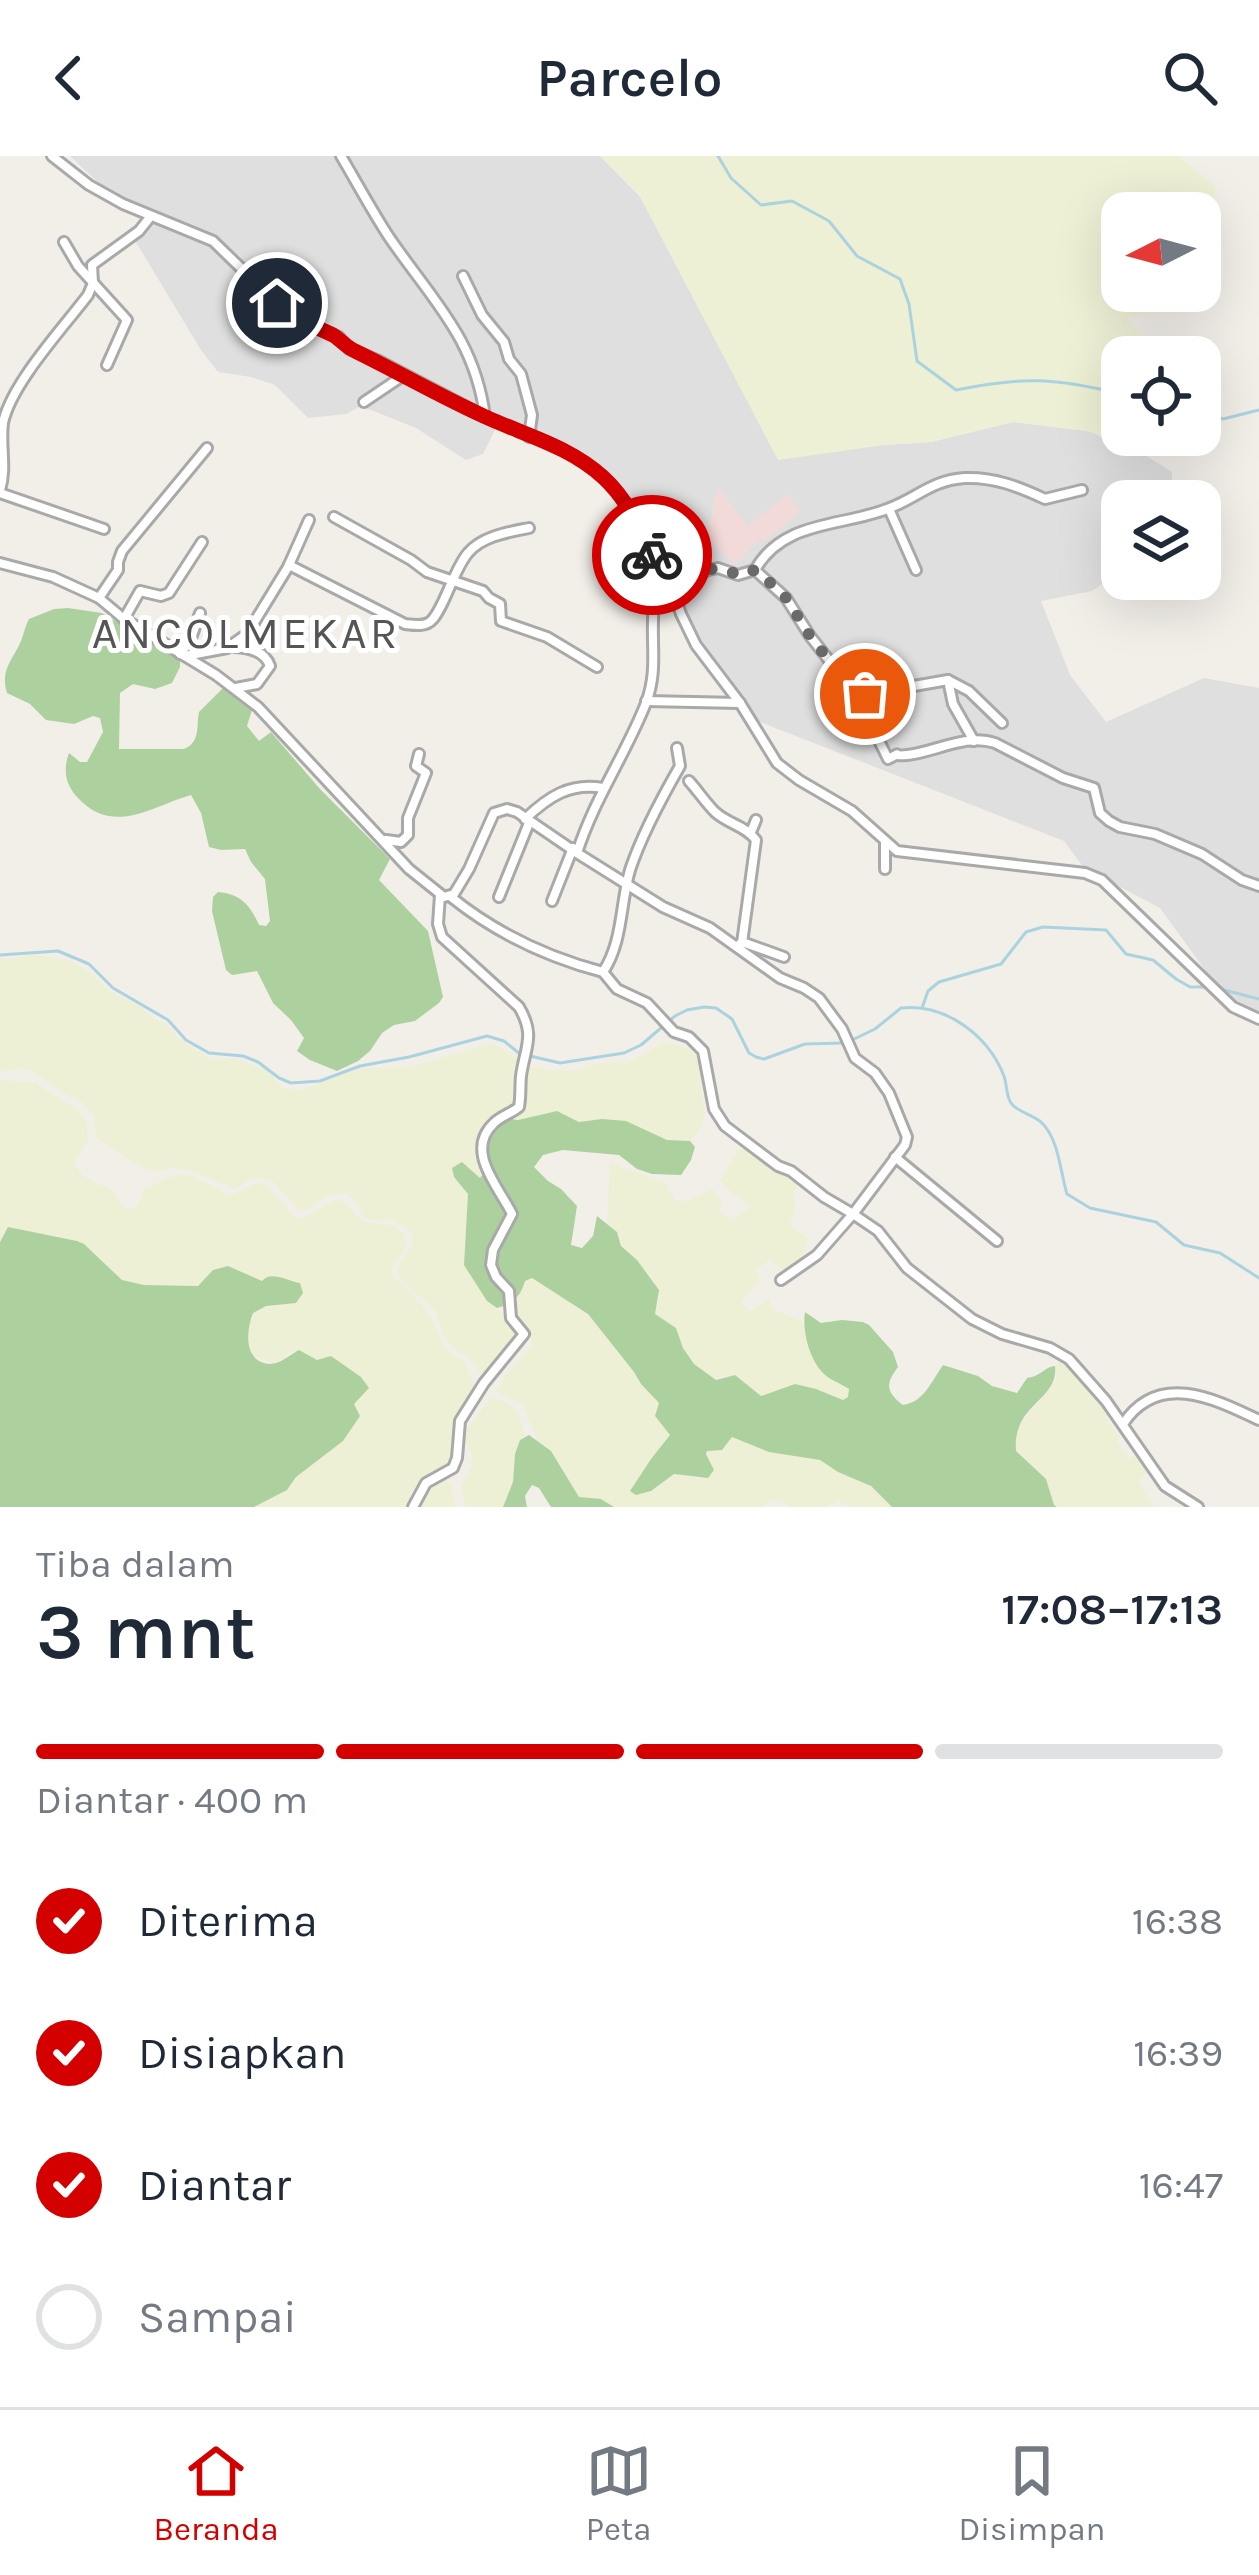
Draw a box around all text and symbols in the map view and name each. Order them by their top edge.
icon: back [36,45,102,111]
icon: search [1157,45,1223,111]
text: Parcelo [537,46,722,110]
north arrow [1101,192,1221,312]
map controls [1101,192,1221,600]
pin [226,252,328,354]
icon: home [244,270,310,336]
button: locate [1101,336,1221,456]
button: layers [1101,480,1221,600]
courier [592,495,712,615]
icon: bike [619,522,685,588]
district label: ANCOLMEKAR [92,607,400,659]
pin [814,643,916,745]
icon: bag [832,661,898,727]
text: Tiba dalam [36,1541,234,1587]
text: 17:08–17:13 [1001,1583,1223,1635]
text: 3 mnt [36,1586,256,1678]
text: Diantar · 400 m [36,1777,308,1823]
icon: check [36,1888,102,1954]
text: Diterima [138,1895,318,1947]
text: 16:38 [1132,1898,1223,1944]
icon: check [36,2020,102,2086]
text: Disiapkan [138,2027,347,2079]
text: 16:39 [1133,2030,1223,2076]
icon: check [36,2152,102,2218]
text: Diantar [138,2159,291,2211]
text: 16:47 [1139,2162,1223,2208]
text: Sampai [138,2291,297,2343]
tab: Beranda [153,2438,279,2548]
tab: Peta [586,2438,652,2548]
tab: Disimpan [958,2438,1106,2548]

